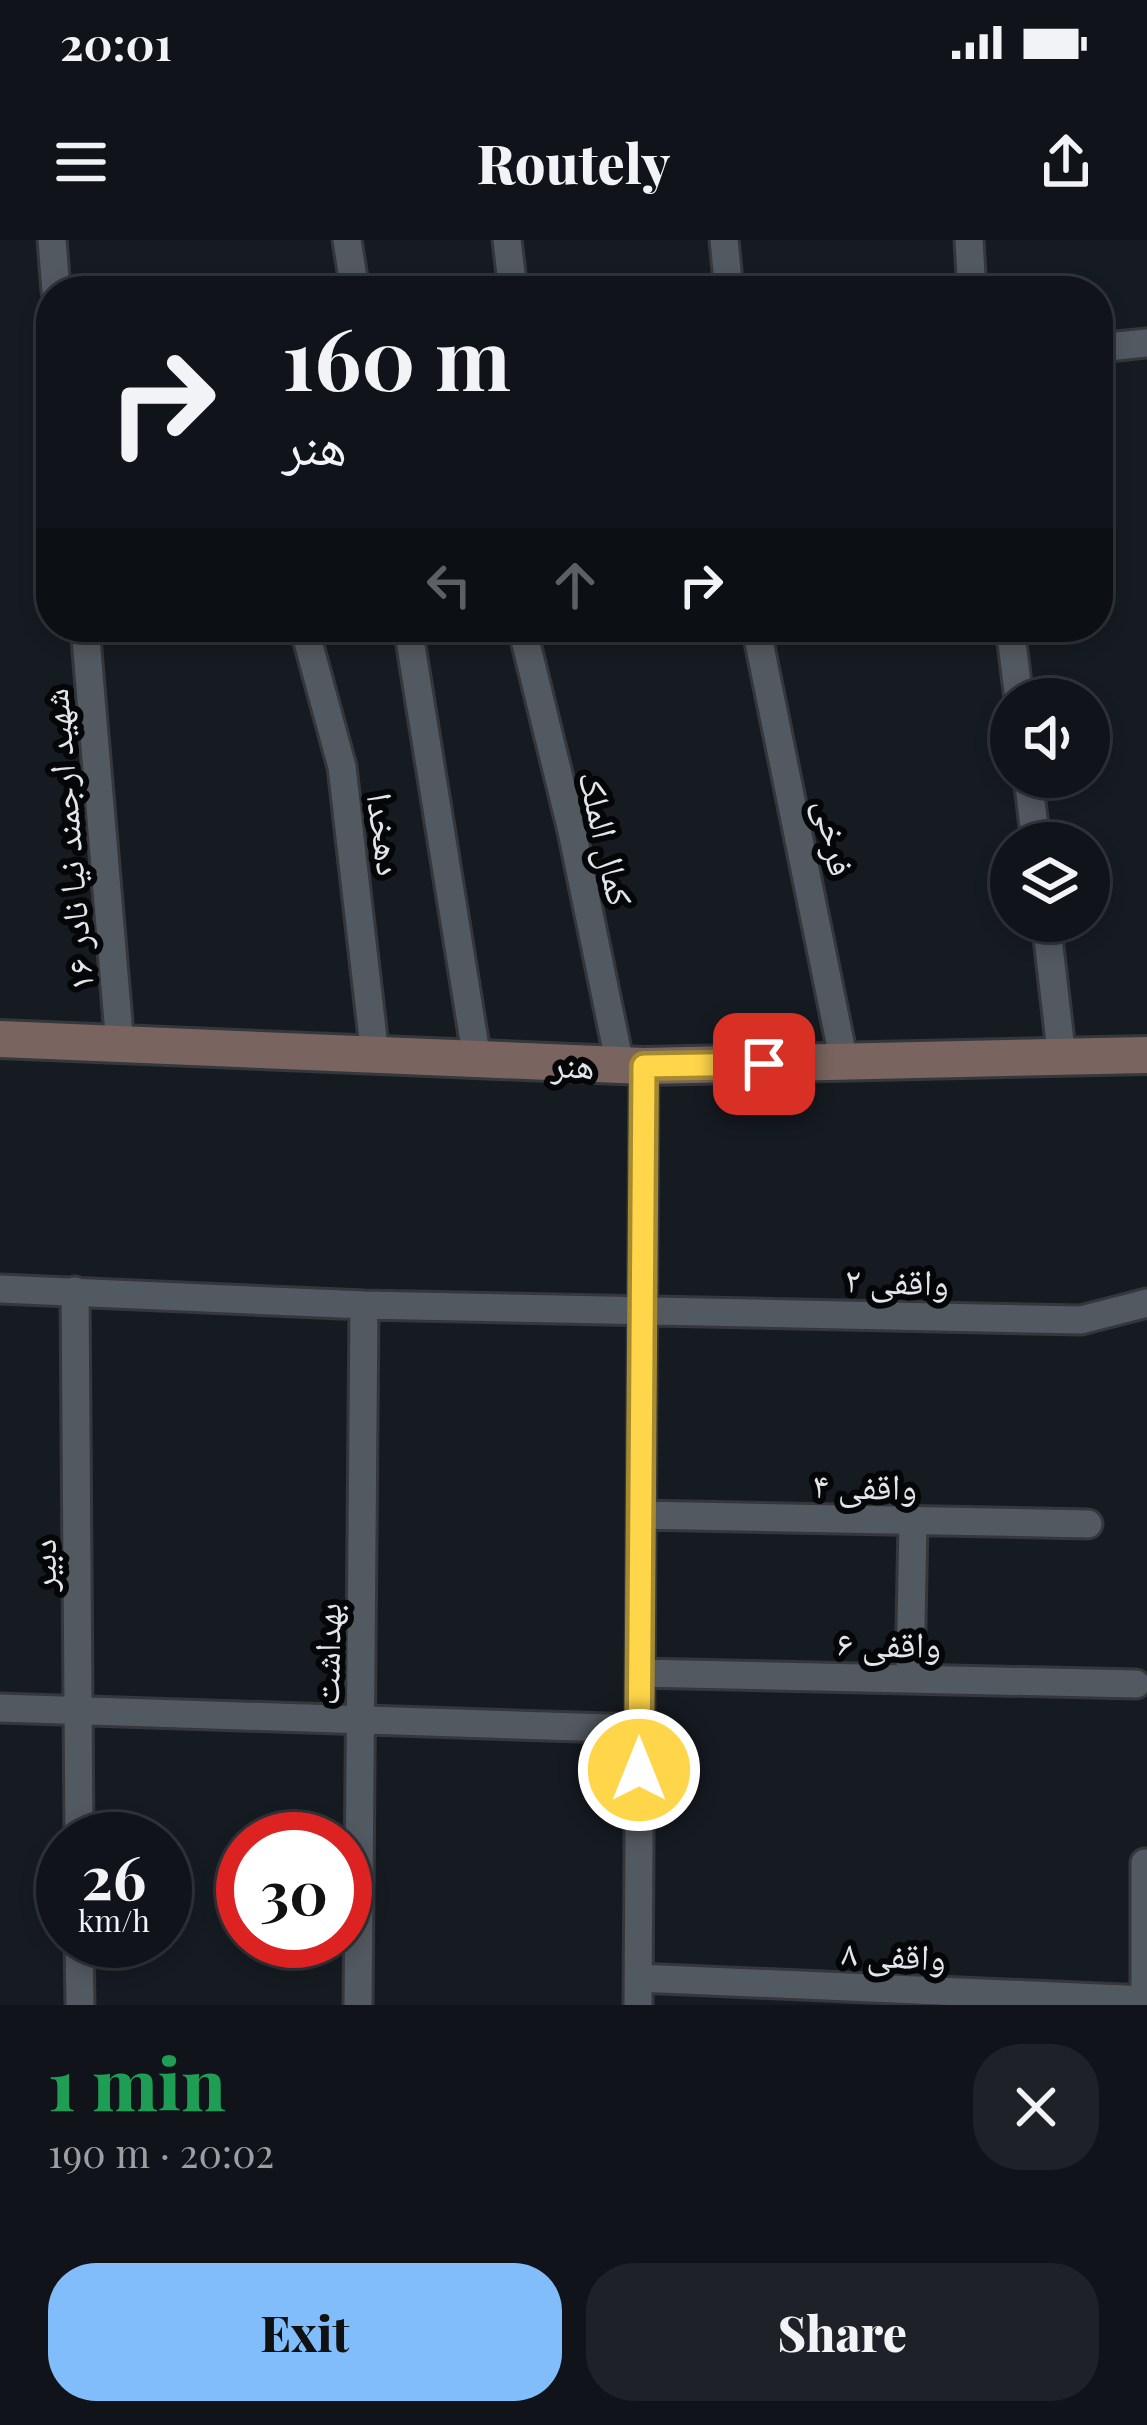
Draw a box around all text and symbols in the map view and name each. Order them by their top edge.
text: 20:01 [60,12,172,72]
text: Routely [477,126,670,198]
icon: menu [48,129,114,195]
icon: share [1033,129,1099,195]
text: 160 m [282,300,511,412]
icon: right [84,324,240,480]
text: هنر [282,407,347,479]
icon: left [416,552,482,618]
icon: ahead [542,552,608,618]
icon: right [668,552,734,618]
map controls [990,678,1110,942]
button: sound [990,678,1110,798]
street label: شهید ارجمند نیا نادر ۱۶ [29,687,103,993]
street label: کمال الملک [569,766,647,910]
street label: دهخدا [357,790,417,878]
street label: فرخی [806,794,868,880]
button: layers [990,822,1110,942]
pin [713,1013,815,1115]
icon: arrive [731,1031,797,1097]
street label: هنر [549,1038,596,1088]
street label: واقفی ۲ [844,1253,950,1305]
street label: واقفی ۴ [812,1459,918,1509]
street label: دبیر [17,1539,65,1592]
street label: بهداشت [300,1602,350,1706]
street label: واقفی ۶ [836,1617,942,1667]
position arrow [576,1707,702,1833]
speed limit sign: 30 [216,1812,372,1968]
text: 26 [81,1835,147,1915]
text: km/h [78,1900,150,1940]
street label: واقفی ۸ [841,1926,947,1980]
text: 1 min [48,2033,226,2129]
button: close [973,2044,1099,2170]
text: 190 m · 20:02 [48,2126,274,2178]
button: Exit [48,2263,562,2401]
button: Share [586,2263,1099,2401]

